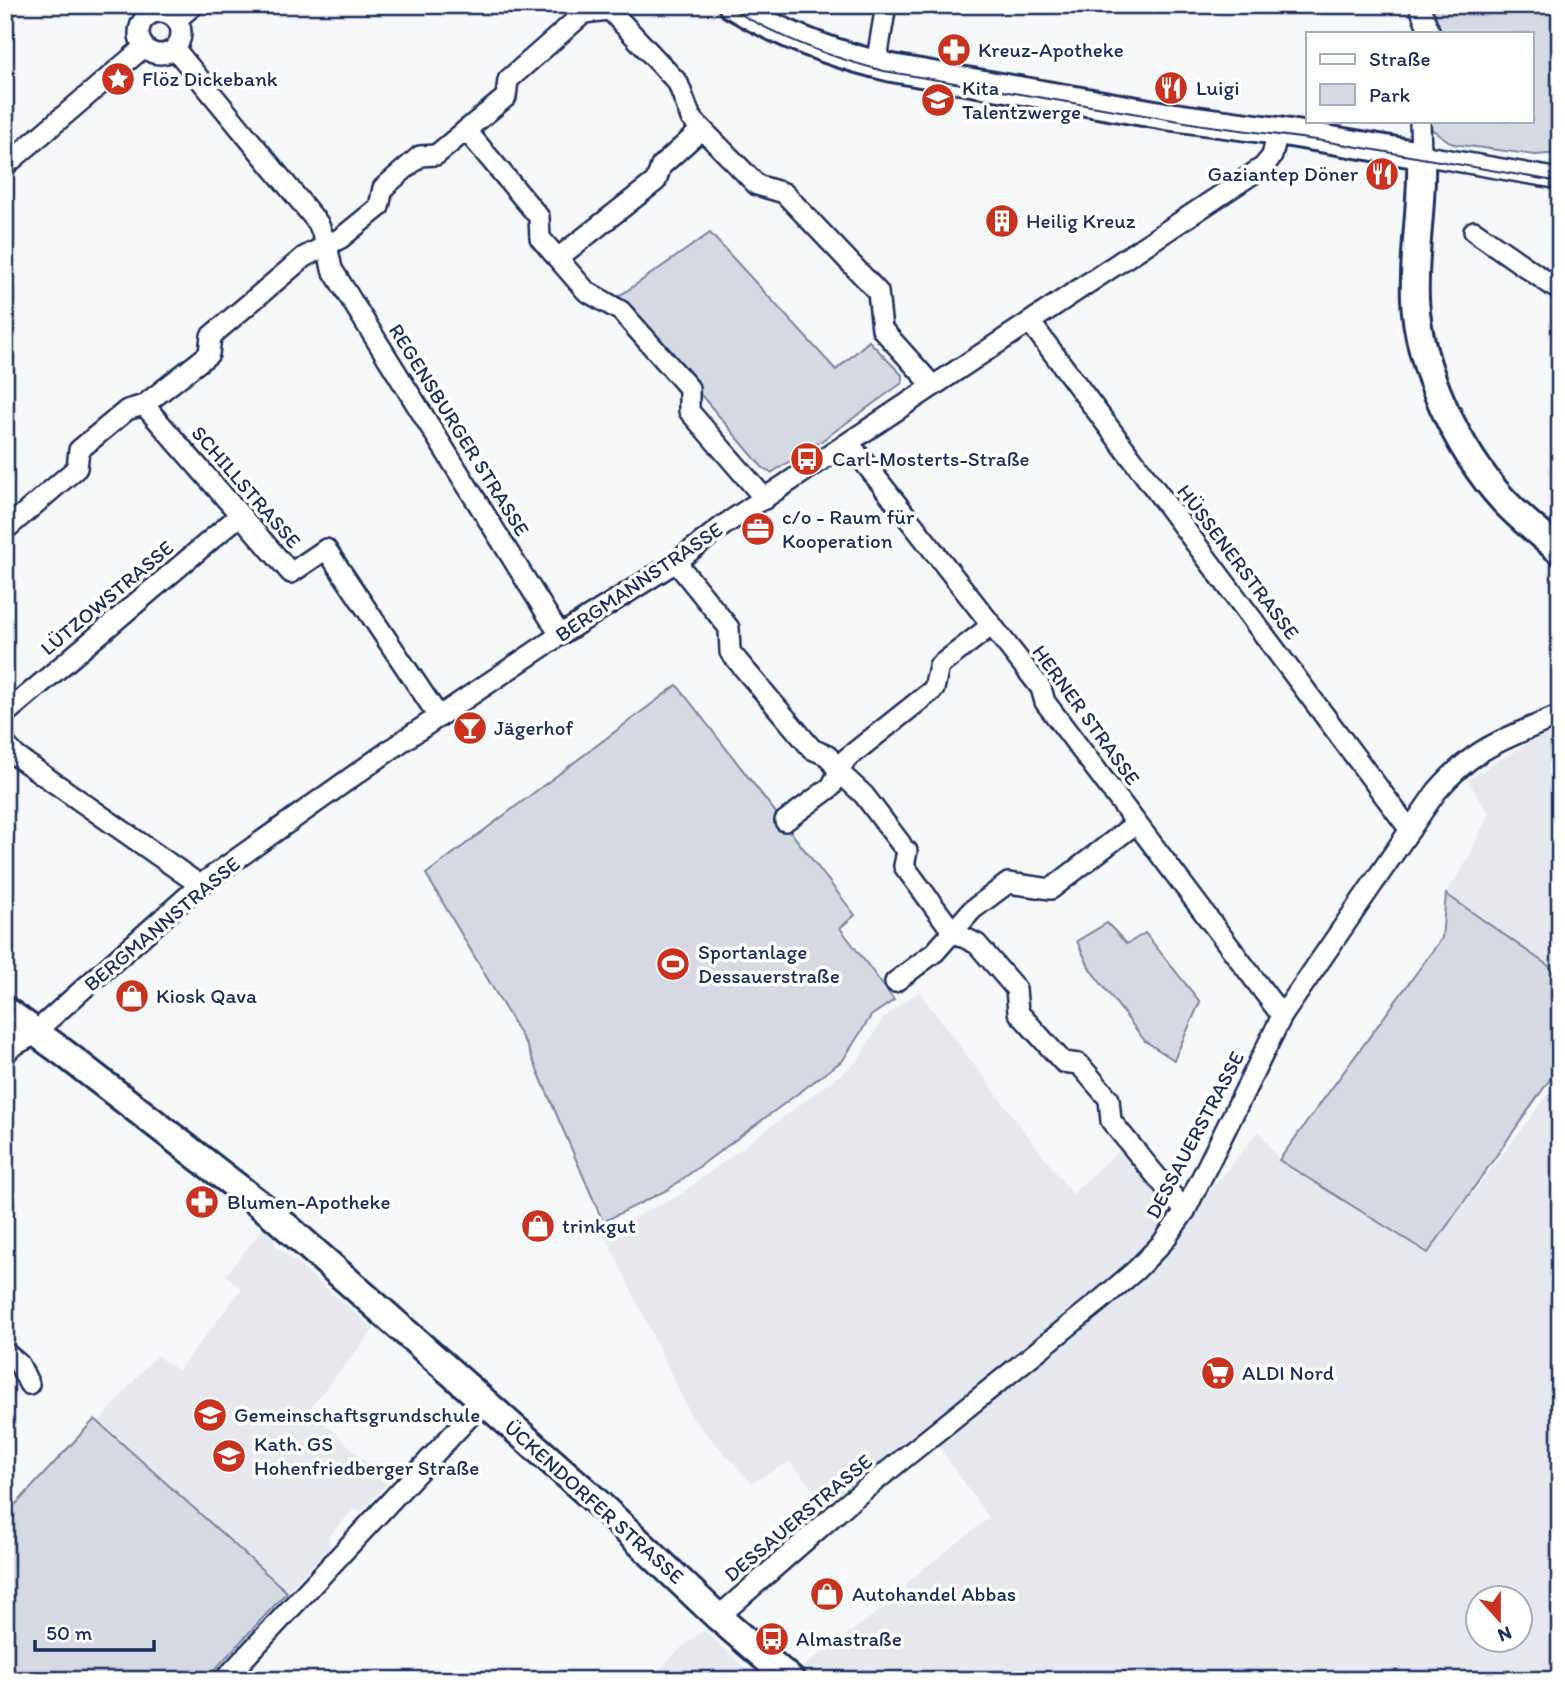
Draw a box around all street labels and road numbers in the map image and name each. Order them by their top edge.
street label: REGENSBURGER STRASSE [384,319,535,541]
street label: SCHILLSTRASSE [186,420,306,553]
street label: HÜSSENERSTRASSE [1172,479,1305,644]
street label: BERGMANNSTRASSE [550,516,727,647]
street label: LÜTZOWSTRASSE [35,535,178,660]
street label: HERNER STRASSE [1027,640,1146,790]
street label: BERGMANNSTRASSE [79,851,245,996]
street label: DESSAUERSTRASSE [1140,1047,1249,1223]
street label: ÜCKENDORFER STRASSE [499,1414,690,1589]
street label: DESSAUERSTRASSE [719,1448,877,1587]

